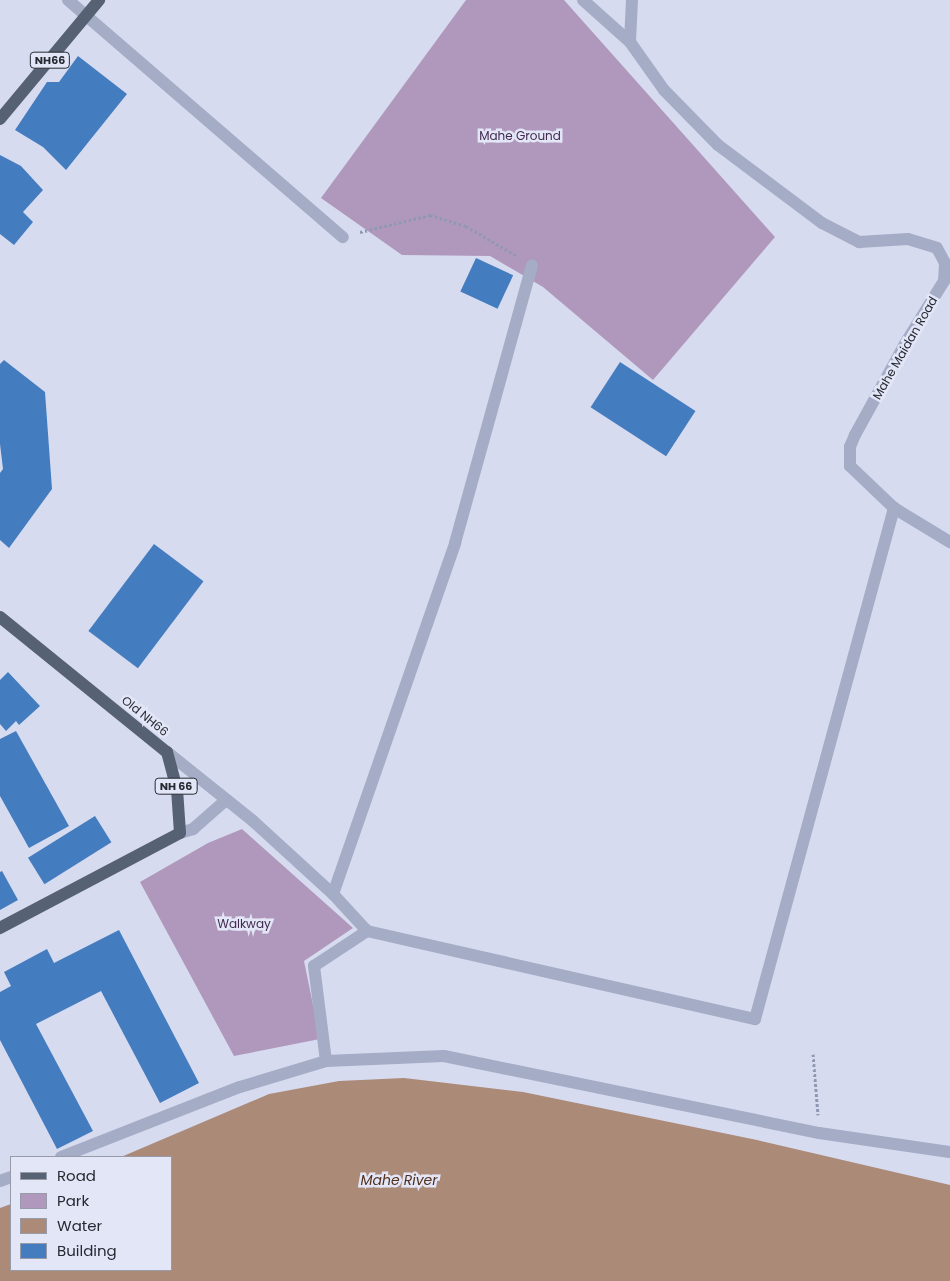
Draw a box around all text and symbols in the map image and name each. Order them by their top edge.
road number: NH66 [29,52,71,68]
park label: Mahe Ground [479,129,561,143]
street label: Mahe Maidan Road [870,294,940,402]
street label: Old NH66 [119,693,171,739]
road number: NH 66 [154,778,198,794]
park label: Walkway [217,917,271,931]
legend [10,1156,172,1271]
text: Road [57,1165,96,1186]
water label: Mahe River [360,1172,438,1188]
text: Park [57,1190,89,1211]
text: Water [57,1215,102,1236]
text: Building [57,1240,117,1261]

